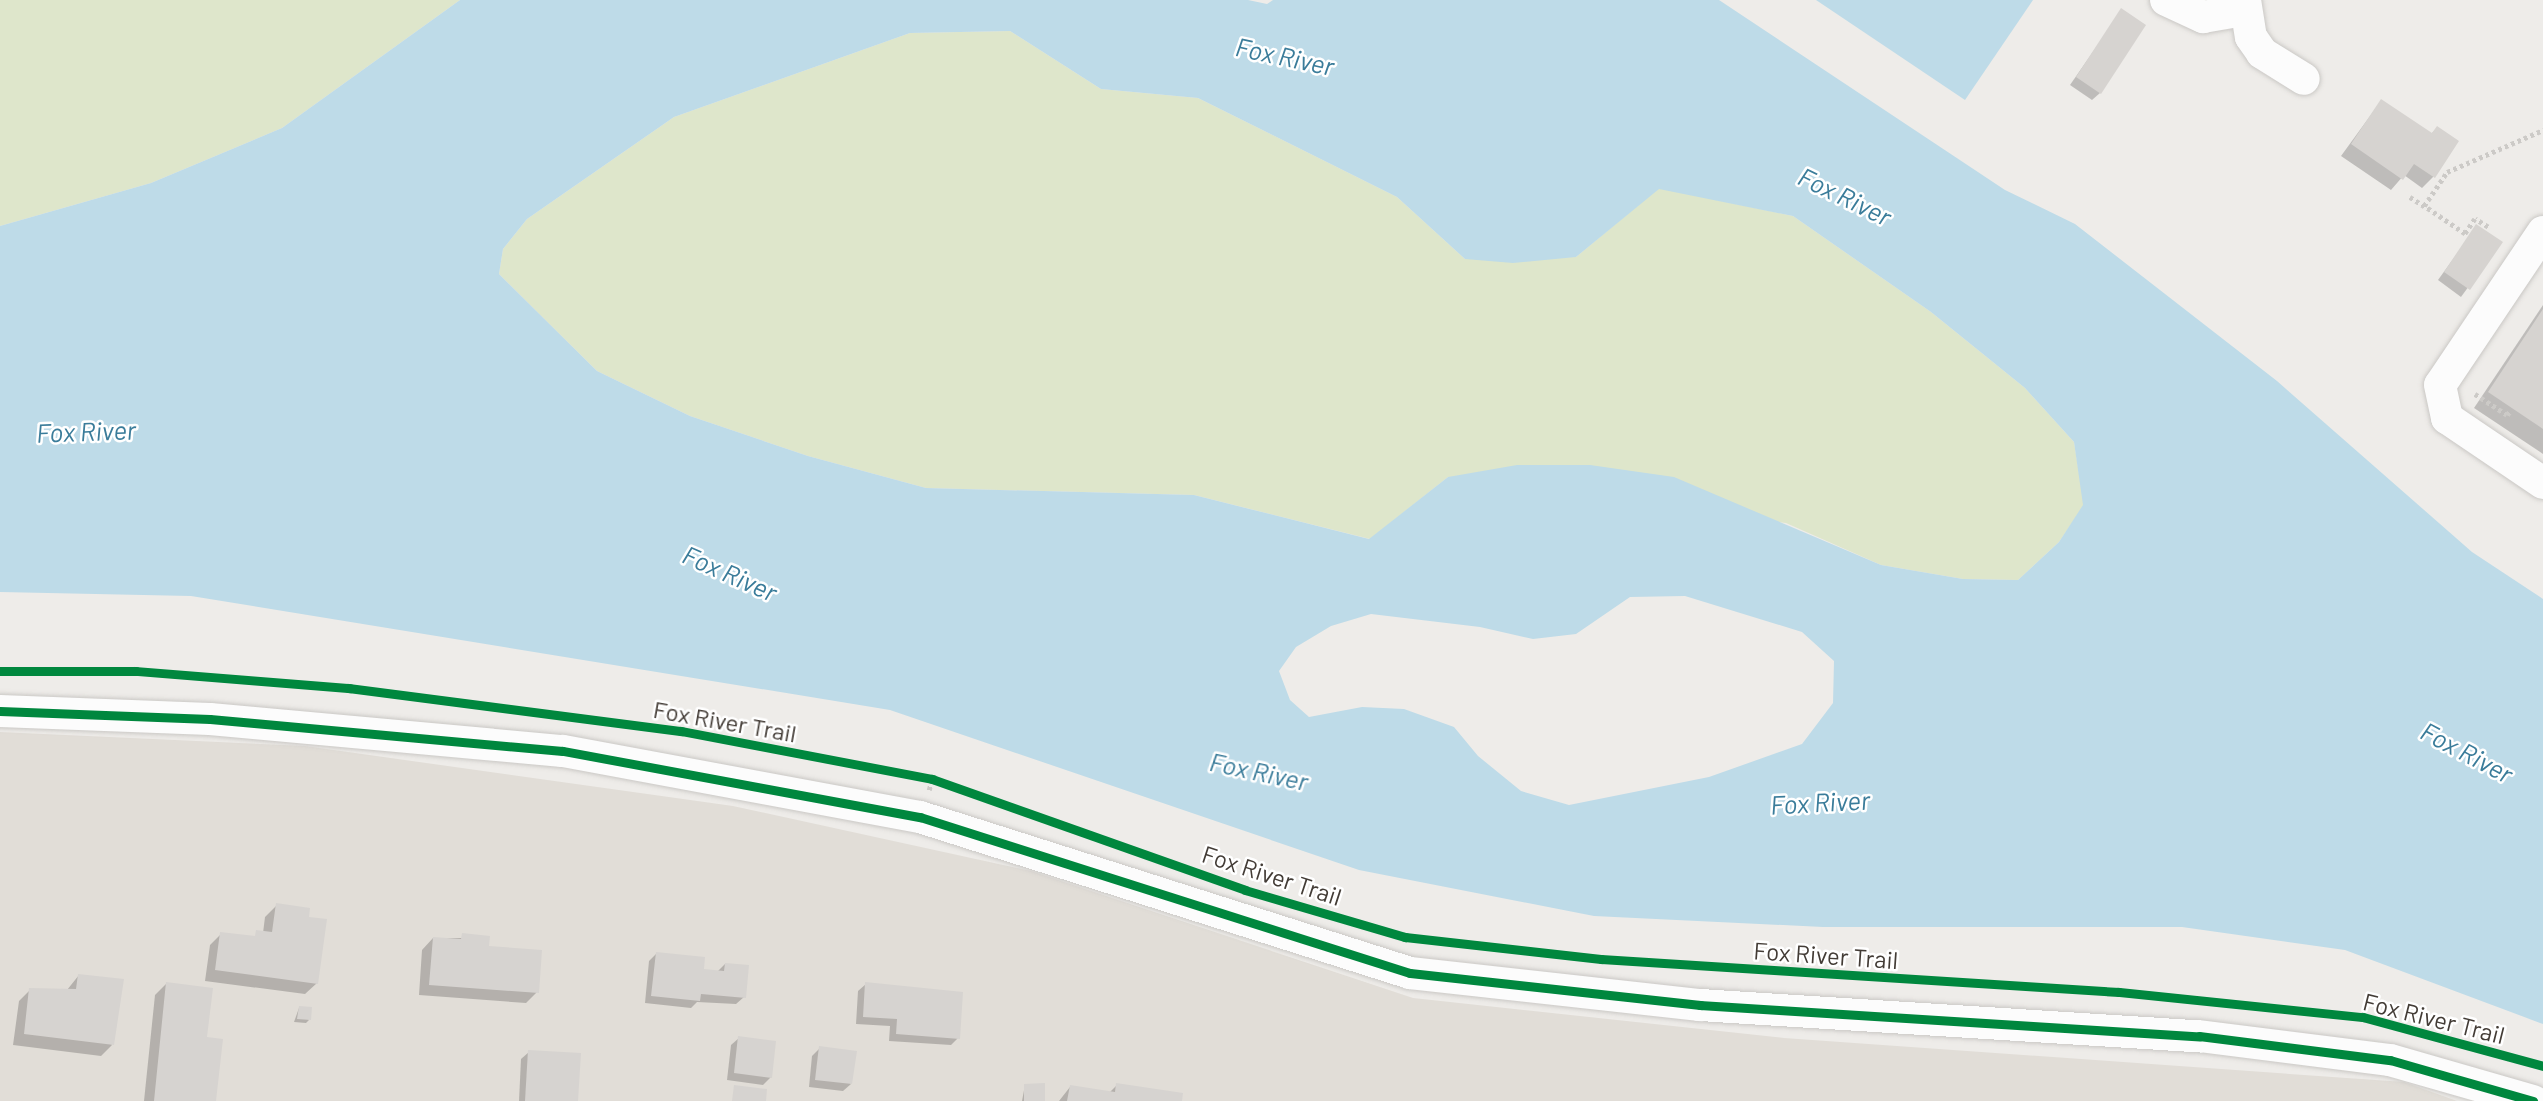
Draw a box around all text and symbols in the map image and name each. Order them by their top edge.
water label: Fox River [1233,30,1337,82]
water label: Fox River [1793,160,1897,232]
water label: Fox River [36,414,136,448]
water label: Fox River [678,538,782,608]
street label: Fox River Trail [651,694,799,748]
water label: Fox River [2416,715,2518,789]
water label: Fox River [1207,745,1311,797]
water label: Fox River [1769,784,1871,820]
street label: Fox River Trail [1199,839,1345,911]
street label: Fox River Trail [1753,936,1899,974]
street label: Fox River Trail [2360,987,2508,1049]

